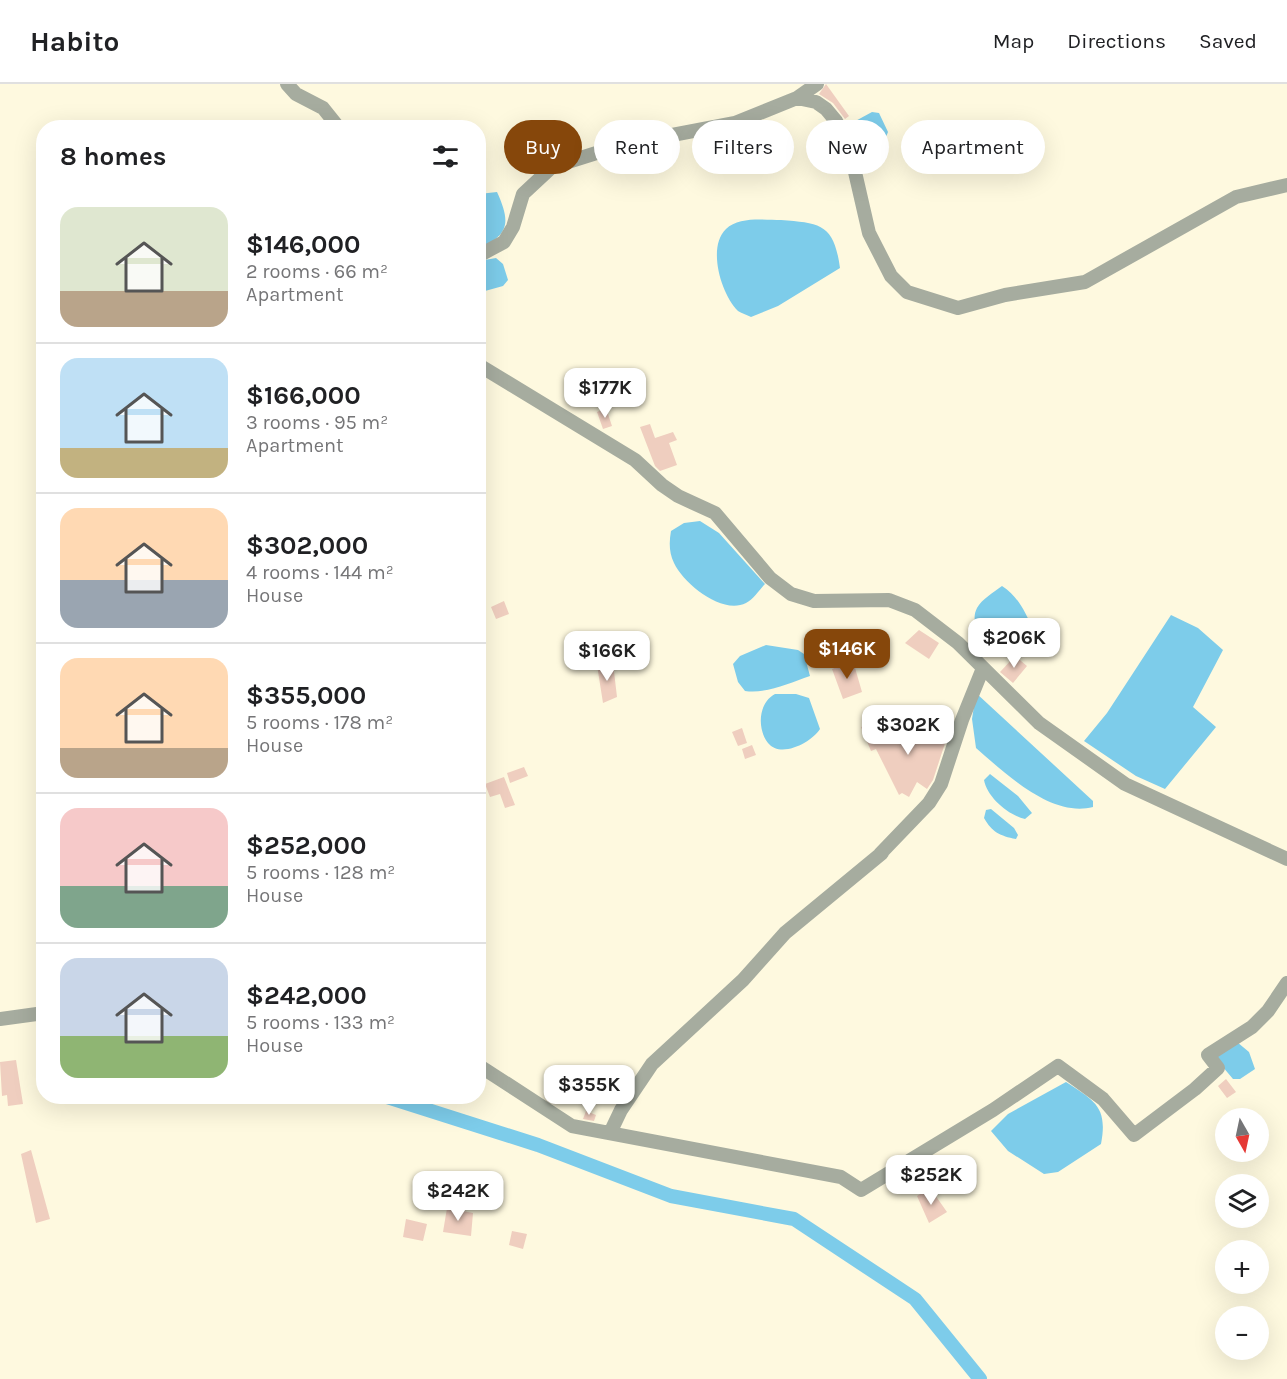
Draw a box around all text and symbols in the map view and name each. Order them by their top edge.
text: Habito [30,25,119,58]
text: Map [993,29,1034,53]
text: Directions [1067,29,1166,53]
text: Saved [1199,29,1257,53]
chip: Buy [504,120,582,174]
chip: Rent [594,120,680,174]
chip: Filters [692,120,794,174]
chip: New [806,120,889,174]
chip: Apartment [901,120,1045,174]
icon: filters [429,140,462,173]
text: 8 homes [60,141,166,172]
text: $146,000 [246,229,360,260]
icon: home [108,231,180,303]
text: 2 rooms · 66 m² [246,260,388,283]
text: Apartment [246,283,344,306]
pin: $177K [563,368,647,419]
text: $177K [578,376,632,399]
text: $166,000 [246,380,361,411]
icon: home [108,382,180,454]
text: 3 rooms · 95 m² [246,411,388,434]
text: Apartment [246,434,344,457]
text: $302,000 [246,530,368,561]
icon: home [108,532,180,604]
text: 4 rooms · 144 m² [246,561,394,584]
text: House [246,584,303,607]
pin: $206K [972,618,1056,669]
text: $206K [982,626,1046,649]
pin: $146K [805,629,889,680]
pin: $166K [565,631,649,682]
text: $146K [818,637,876,660]
text: $166K [578,639,636,662]
text: $355,000 [246,680,366,711]
icon: home [108,682,180,754]
pin: $302K [866,705,950,756]
text: 5 rooms · 178 m² [246,711,393,734]
text: $302K [876,713,940,736]
text: House [246,734,303,757]
text: $252,000 [246,830,366,861]
icon: home [108,832,180,904]
text: 5 rooms · 128 m² [246,861,395,884]
text: House [246,884,303,907]
text: $242,000 [246,980,367,1011]
icon: home [108,982,180,1054]
text: 5 rooms · 133 m² [246,1011,395,1034]
text: House [246,1034,303,1057]
pin: $355K [547,1065,631,1116]
text: $355K [558,1073,620,1096]
north arrow [1215,1108,1269,1162]
map controls [1215,1108,1269,1360]
pin: $252K [889,1155,973,1206]
text: $252K [900,1163,962,1186]
pin: $242K [416,1171,500,1222]
button: layers [1215,1174,1269,1228]
text: $242K [427,1179,489,1202]
button: + [1215,1240,1269,1294]
button: − [1215,1306,1269,1360]

